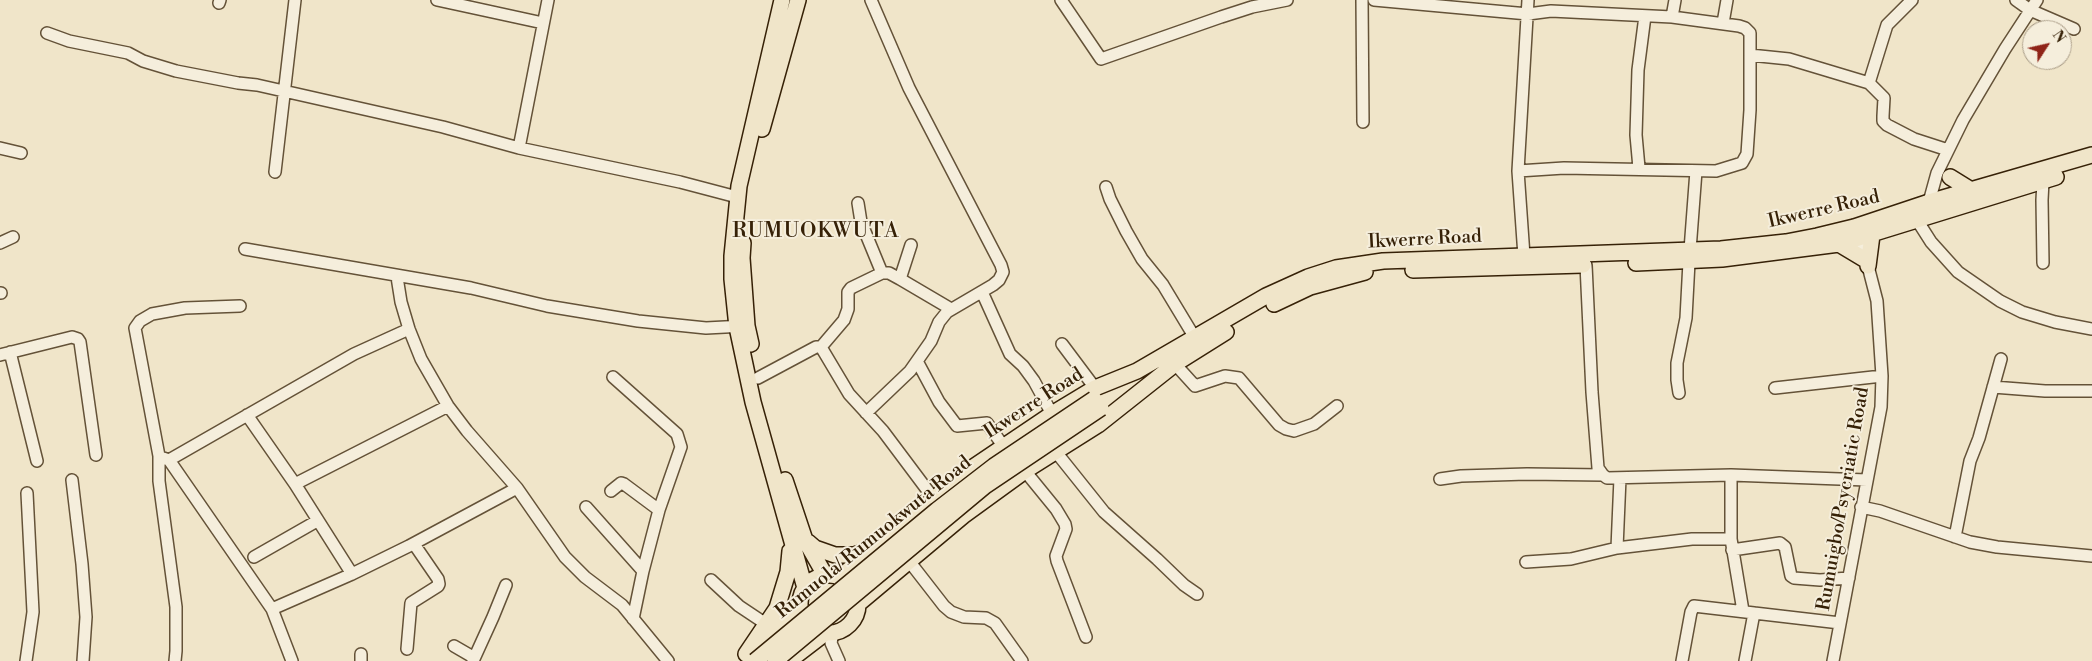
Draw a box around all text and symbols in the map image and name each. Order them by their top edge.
north arrow [2022,20,2072,70]
text: N [2048,27,2069,47]
street label: Ikwerre Road [1766,186,1882,234]
district label: RUMUOKWUTA [731,219,901,245]
street label: Ikwerre Road [1368,226,1482,254]
street label: Ikwerre Road [980,363,1088,445]
street label: Rumuigbo/Psycriatic Road [1813,385,1875,613]
street label: Rumuola/ Rumuokwuta Road [771,452,977,624]

